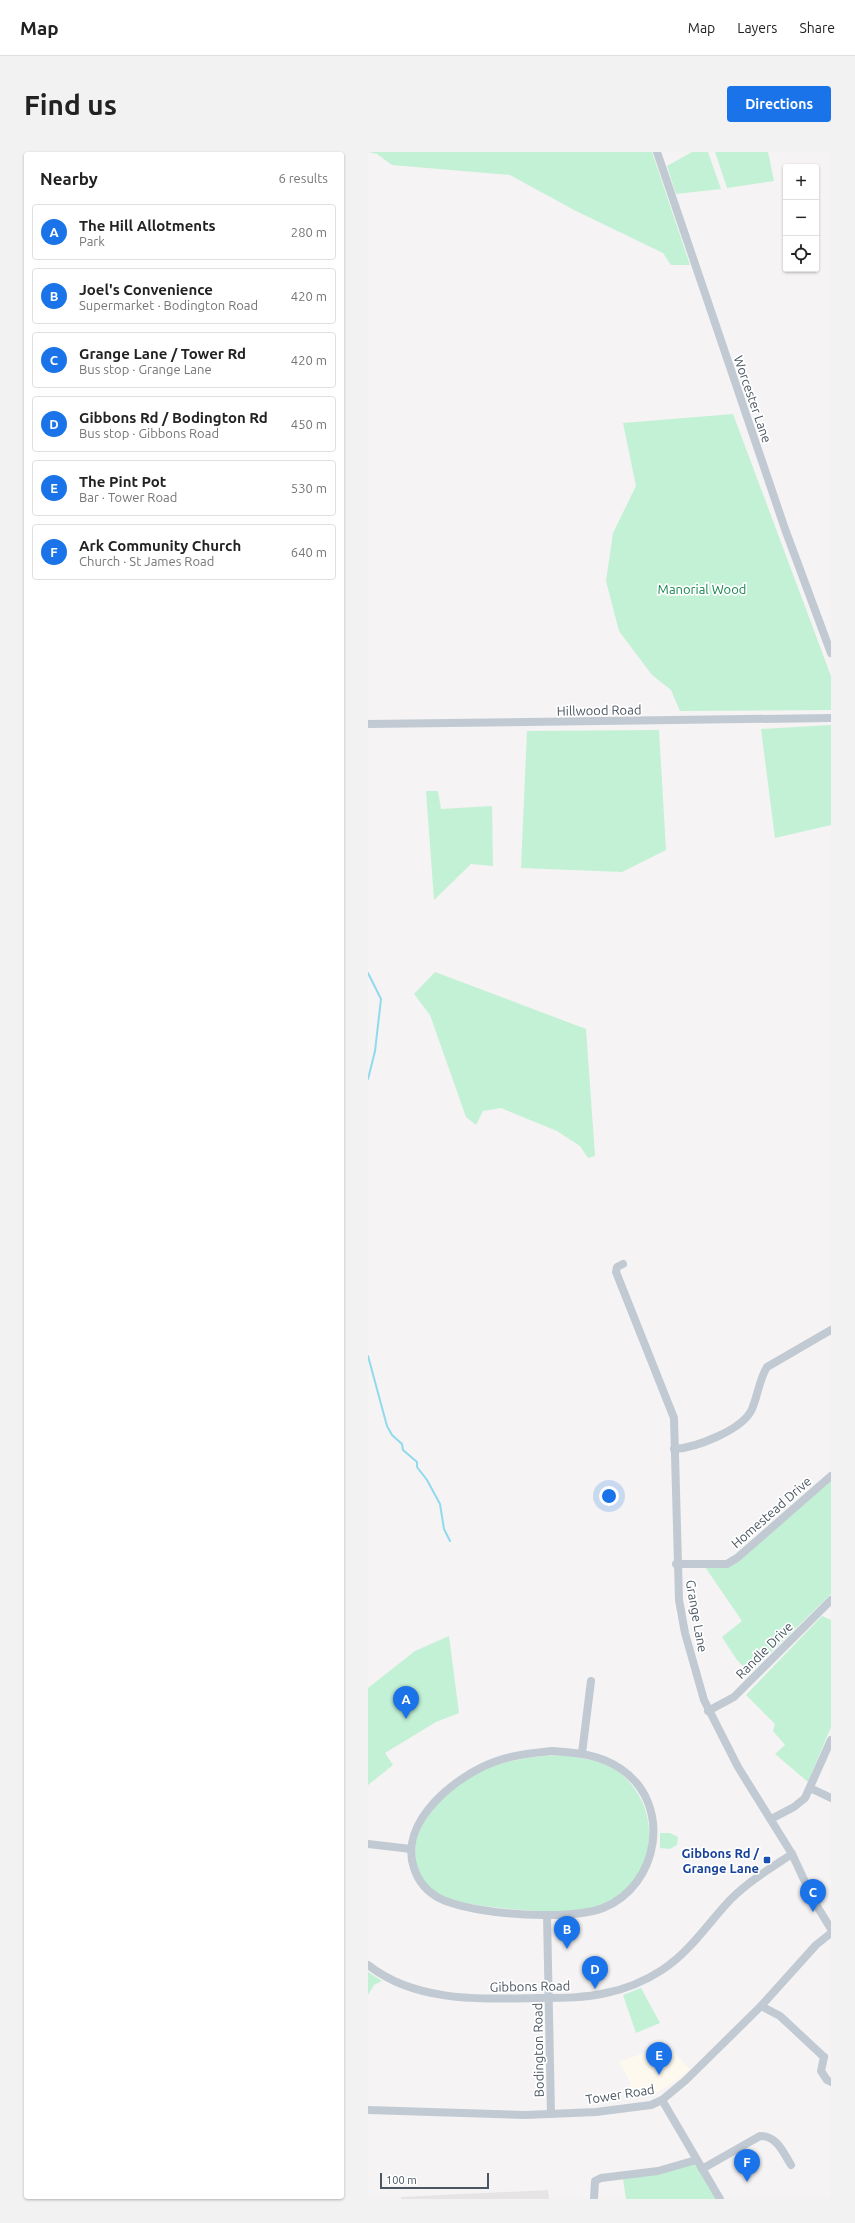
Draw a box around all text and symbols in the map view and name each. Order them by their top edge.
text: Map [20,17,59,39]
text: Map [688,20,715,36]
text: Layers [737,20,777,36]
text: Share [799,20,835,36]
button: Directions [727,86,831,122]
text: Find us [24,89,117,120]
map controls [783,164,819,272]
button: + [783,164,819,200]
text: Nearby [40,169,98,188]
text: 6 results [278,171,328,185]
button: − [783,200,819,236]
text: The Hill Allotments [79,217,216,234]
text: A [49,225,59,239]
text: 280 m [291,225,327,239]
text: Park [79,234,105,248]
button: locate [783,236,819,272]
text: Joel's Convenience [79,281,213,298]
text: B [50,289,58,303]
text: 420 m [291,289,327,303]
text: Supermarket · Bodington Road [79,298,258,312]
text: Grange Lane / Tower Rd [79,345,246,362]
text: C [50,353,58,367]
text: 420 m [291,353,327,367]
street label: Worcester Lane [732,354,774,444]
text: Bus stop · Grange Lane [79,362,212,376]
text: Gibbons Rd / Bodington Rd [79,409,268,426]
text: D [49,417,59,431]
text: 450 m [291,417,327,431]
text: Bus stop · Gibbons Road [79,426,219,440]
text: The Pint Pot [79,473,166,490]
text: E [50,481,58,495]
text: 530 m [291,481,327,495]
text: Bar · Tower Road [79,490,177,504]
text: Ark Community Church [79,537,241,554]
text: F [50,545,58,559]
text: 640 m [291,545,327,559]
text: Church · St James Road [79,554,214,568]
park label: Manorial Wood [658,582,746,596]
street label: Hillwood Road [556,702,642,718]
street label: Homestead Drive [728,1474,814,1550]
your location [599,1486,619,1506]
street label: Grange Lane [684,1579,710,1653]
street label: Randle Drive [733,1619,795,1681]
pin: A [393,1686,419,1719]
place label: Gibbons Rd / Grange Lane [682,1846,760,1875]
marker: Gibbons Rd / Grange Lane [762,1855,772,1865]
pin: C [800,1879,826,1912]
pin: B [554,1916,580,1949]
pin: D [582,1956,608,1989]
street label: Gibbons Road [490,1978,570,1994]
street label: Bodington Road [530,2003,546,2097]
pin: E [646,2042,672,2075]
street label: Tower Road [585,2082,655,2106]
pin: F [734,2149,760,2182]
scale bar [380,2171,489,2190]
text: 100 m [386,2174,417,2186]

